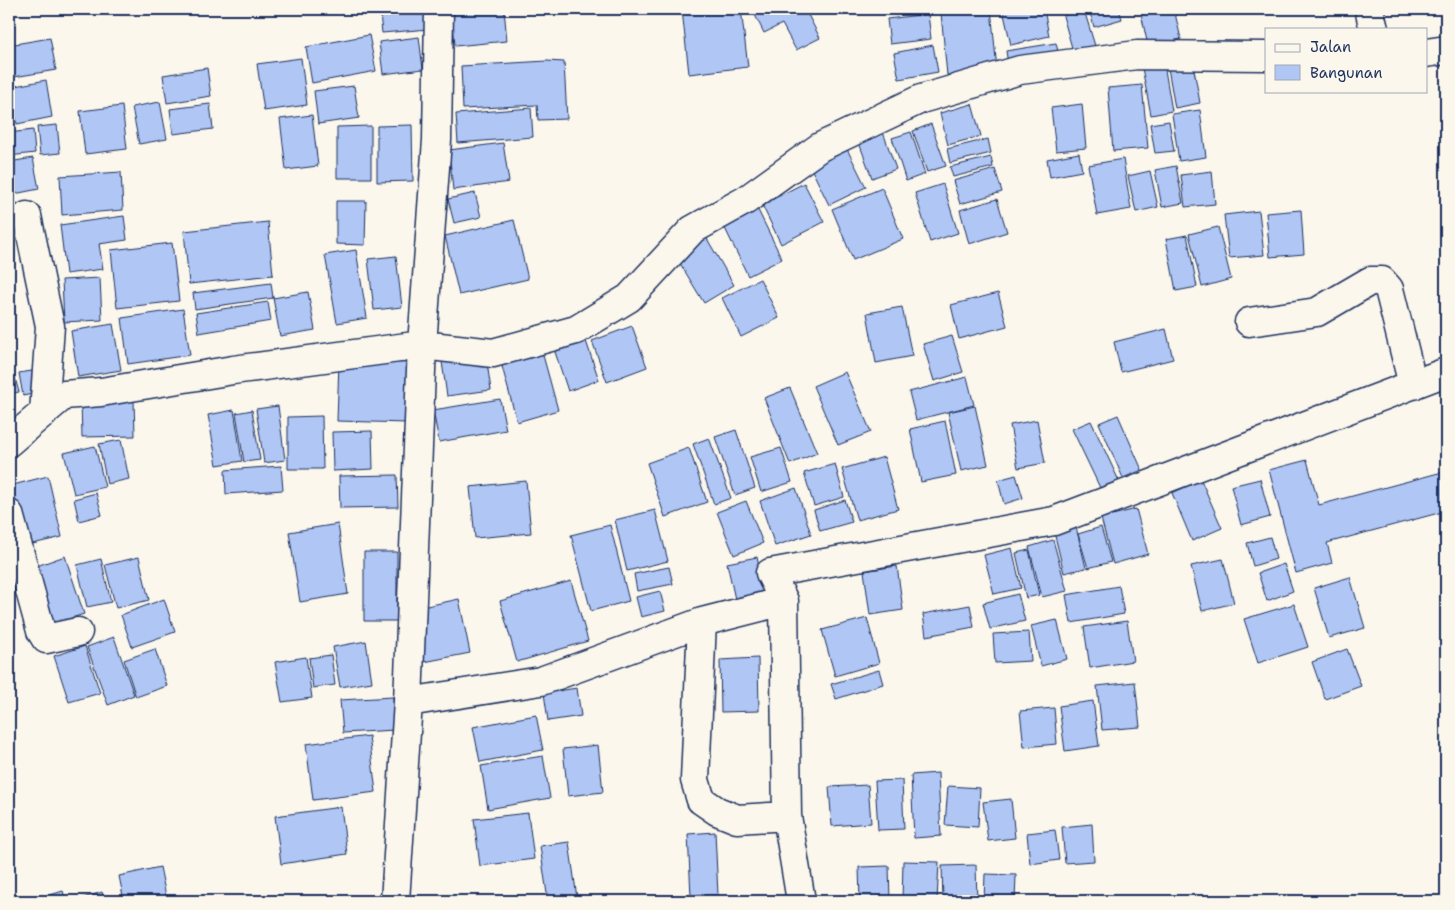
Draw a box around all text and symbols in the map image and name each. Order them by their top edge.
legend [1265,28,1428,92]
text: Jalan [1310,37,1351,57]
text: Bangunan [1310,63,1382,83]

